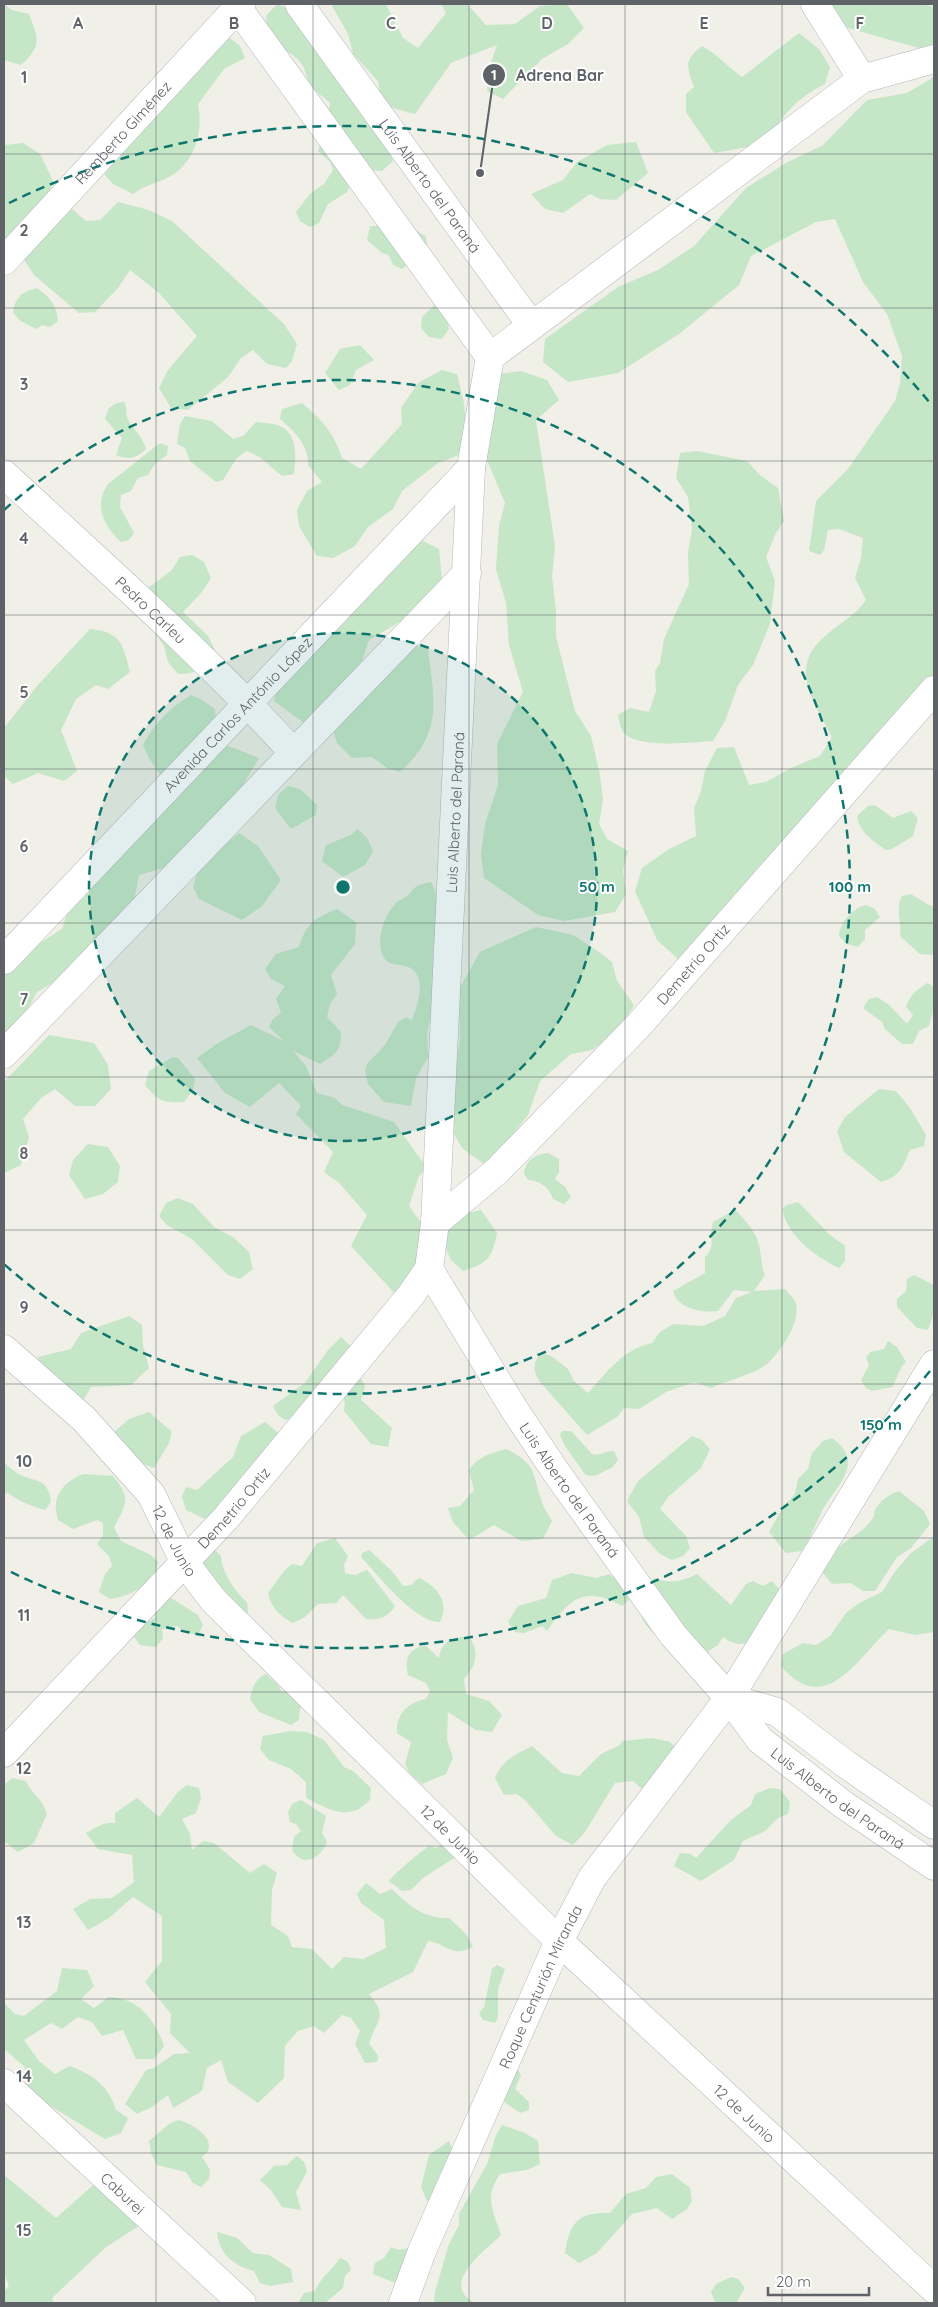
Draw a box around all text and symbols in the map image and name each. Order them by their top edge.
text: A [73,13,84,33]
text: B [229,13,239,33]
text: C [386,13,396,33]
text: D [541,13,553,33]
text: E [699,13,709,33]
text: F [856,13,865,33]
callout: Adrena Bar [481,60,614,91]
text: 1 [491,65,497,84]
text: Adrena Bar [516,65,604,85]
text: 1 [21,67,27,87]
street label: Remberto Giménez [70,77,175,188]
street label: Luis Alberto del Paraná [375,115,485,256]
text: 2 [19,220,29,240]
text: 3 [20,374,28,394]
text: 4 [19,528,29,548]
street label: Pedro Carleu [112,572,190,647]
street label: Avenida Carlos António López [159,632,316,796]
text: 5 [19,682,29,702]
street label: Luis Alberto del Paraná [441,732,468,893]
text: 6 [20,836,29,856]
text: 50 m [579,877,615,896]
text: 100 m [829,877,871,896]
centre of rings [334,878,352,896]
street label: Demetrio Ortiz [652,919,733,1008]
text: 7 [20,989,29,1009]
text: 8 [20,1143,29,1163]
text: 9 [19,1297,29,1317]
text: 150 m [860,1415,902,1434]
street label: Luis Alberto del Paraná [516,1418,624,1561]
text: 10 [16,1451,32,1471]
street label: Demetrio Ortiz [193,1463,274,1552]
street label: 12 de Junio [148,1502,201,1580]
text: 11 [18,1605,30,1625]
street label: Luis Alberto del Paraná [767,1743,909,1853]
text: 12 [16,1758,32,1778]
street label: 12 de Junio [416,1800,485,1868]
street label: Roque Centurión Miranda [494,1901,586,2071]
text: 13 [17,1912,31,1932]
text: 14 [16,2066,32,2086]
street label: 12 de Junio [710,2080,779,2147]
street label: Caburei [97,2168,149,2218]
text: 15 [16,2220,32,2240]
scale bar [768,2264,869,2296]
text: 20 m [776,2272,811,2291]

